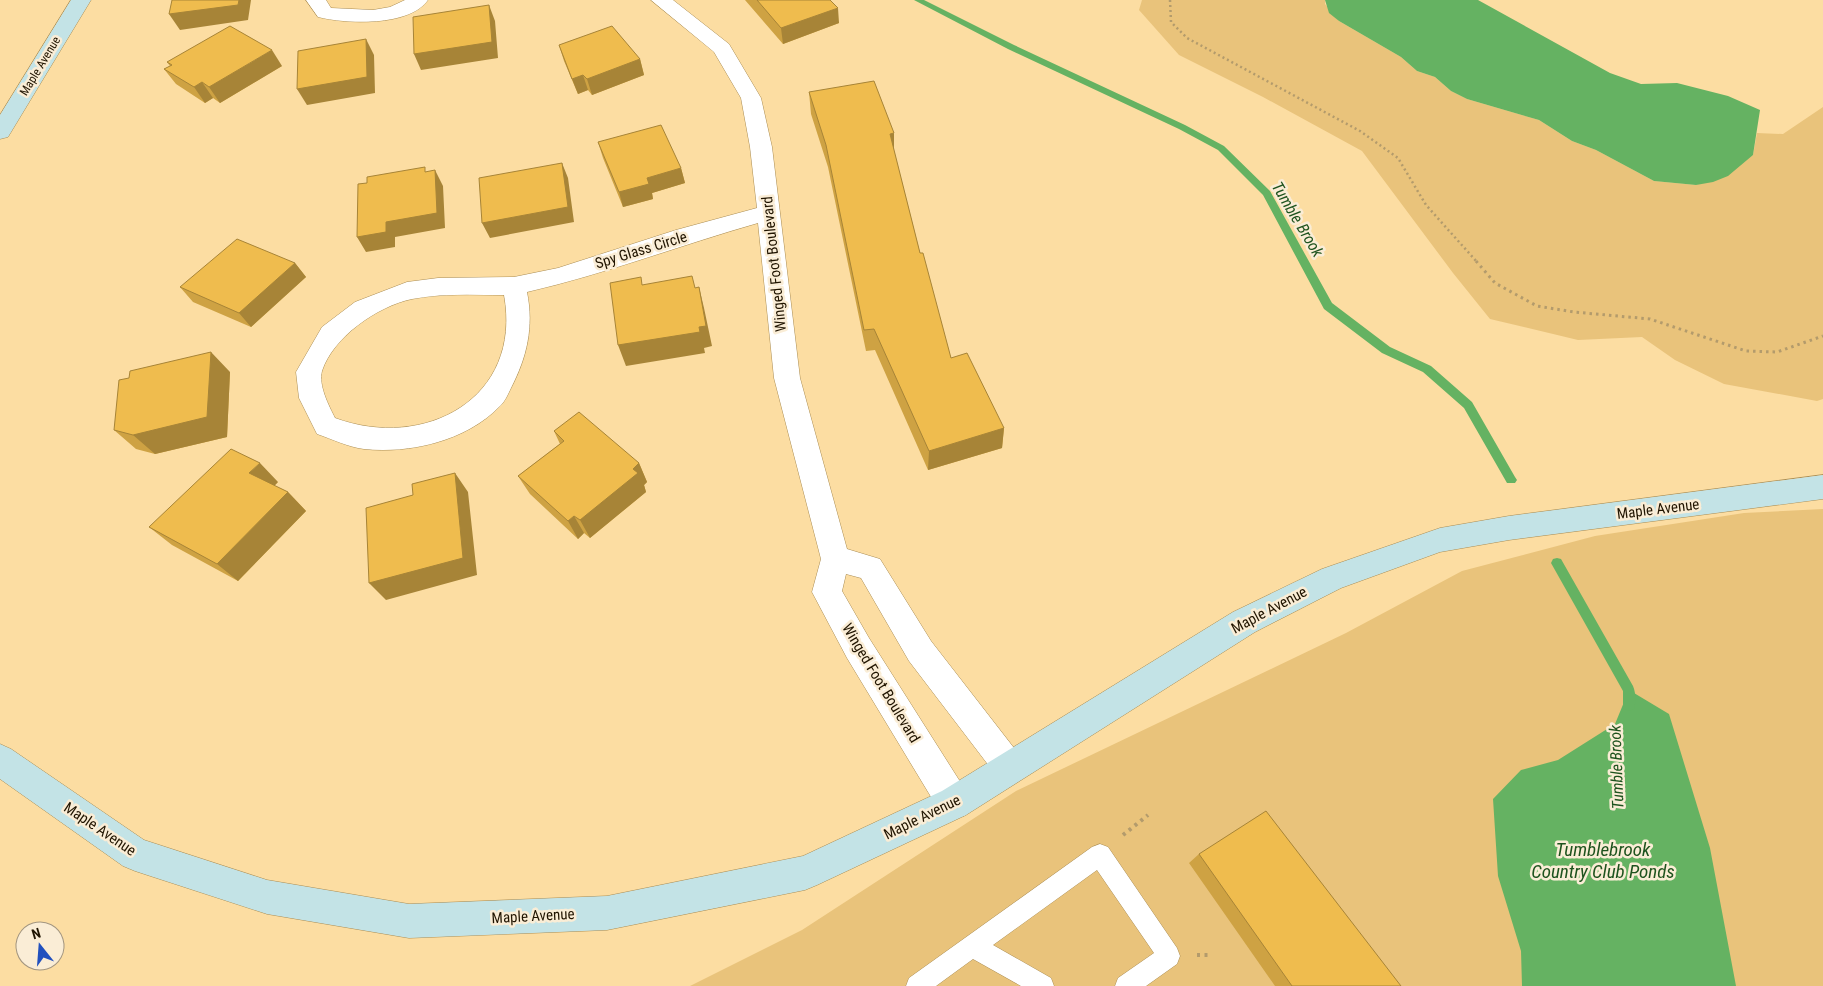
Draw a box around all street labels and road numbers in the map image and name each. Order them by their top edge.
street label: Maple Avenue [17,34,63,98]
street label: Winged Foot Boulevard [758,195,790,333]
street label: Spy Glass Circle [593,227,689,273]
street label: Maple Avenue [1616,495,1700,523]
street label: Maple Avenue [1228,583,1310,637]
street label: Winged Foot Boulevard [838,620,924,746]
street label: Maple Avenue [881,791,963,843]
street label: Maple Avenue [61,798,139,860]
street label: Maple Avenue [491,905,575,927]

